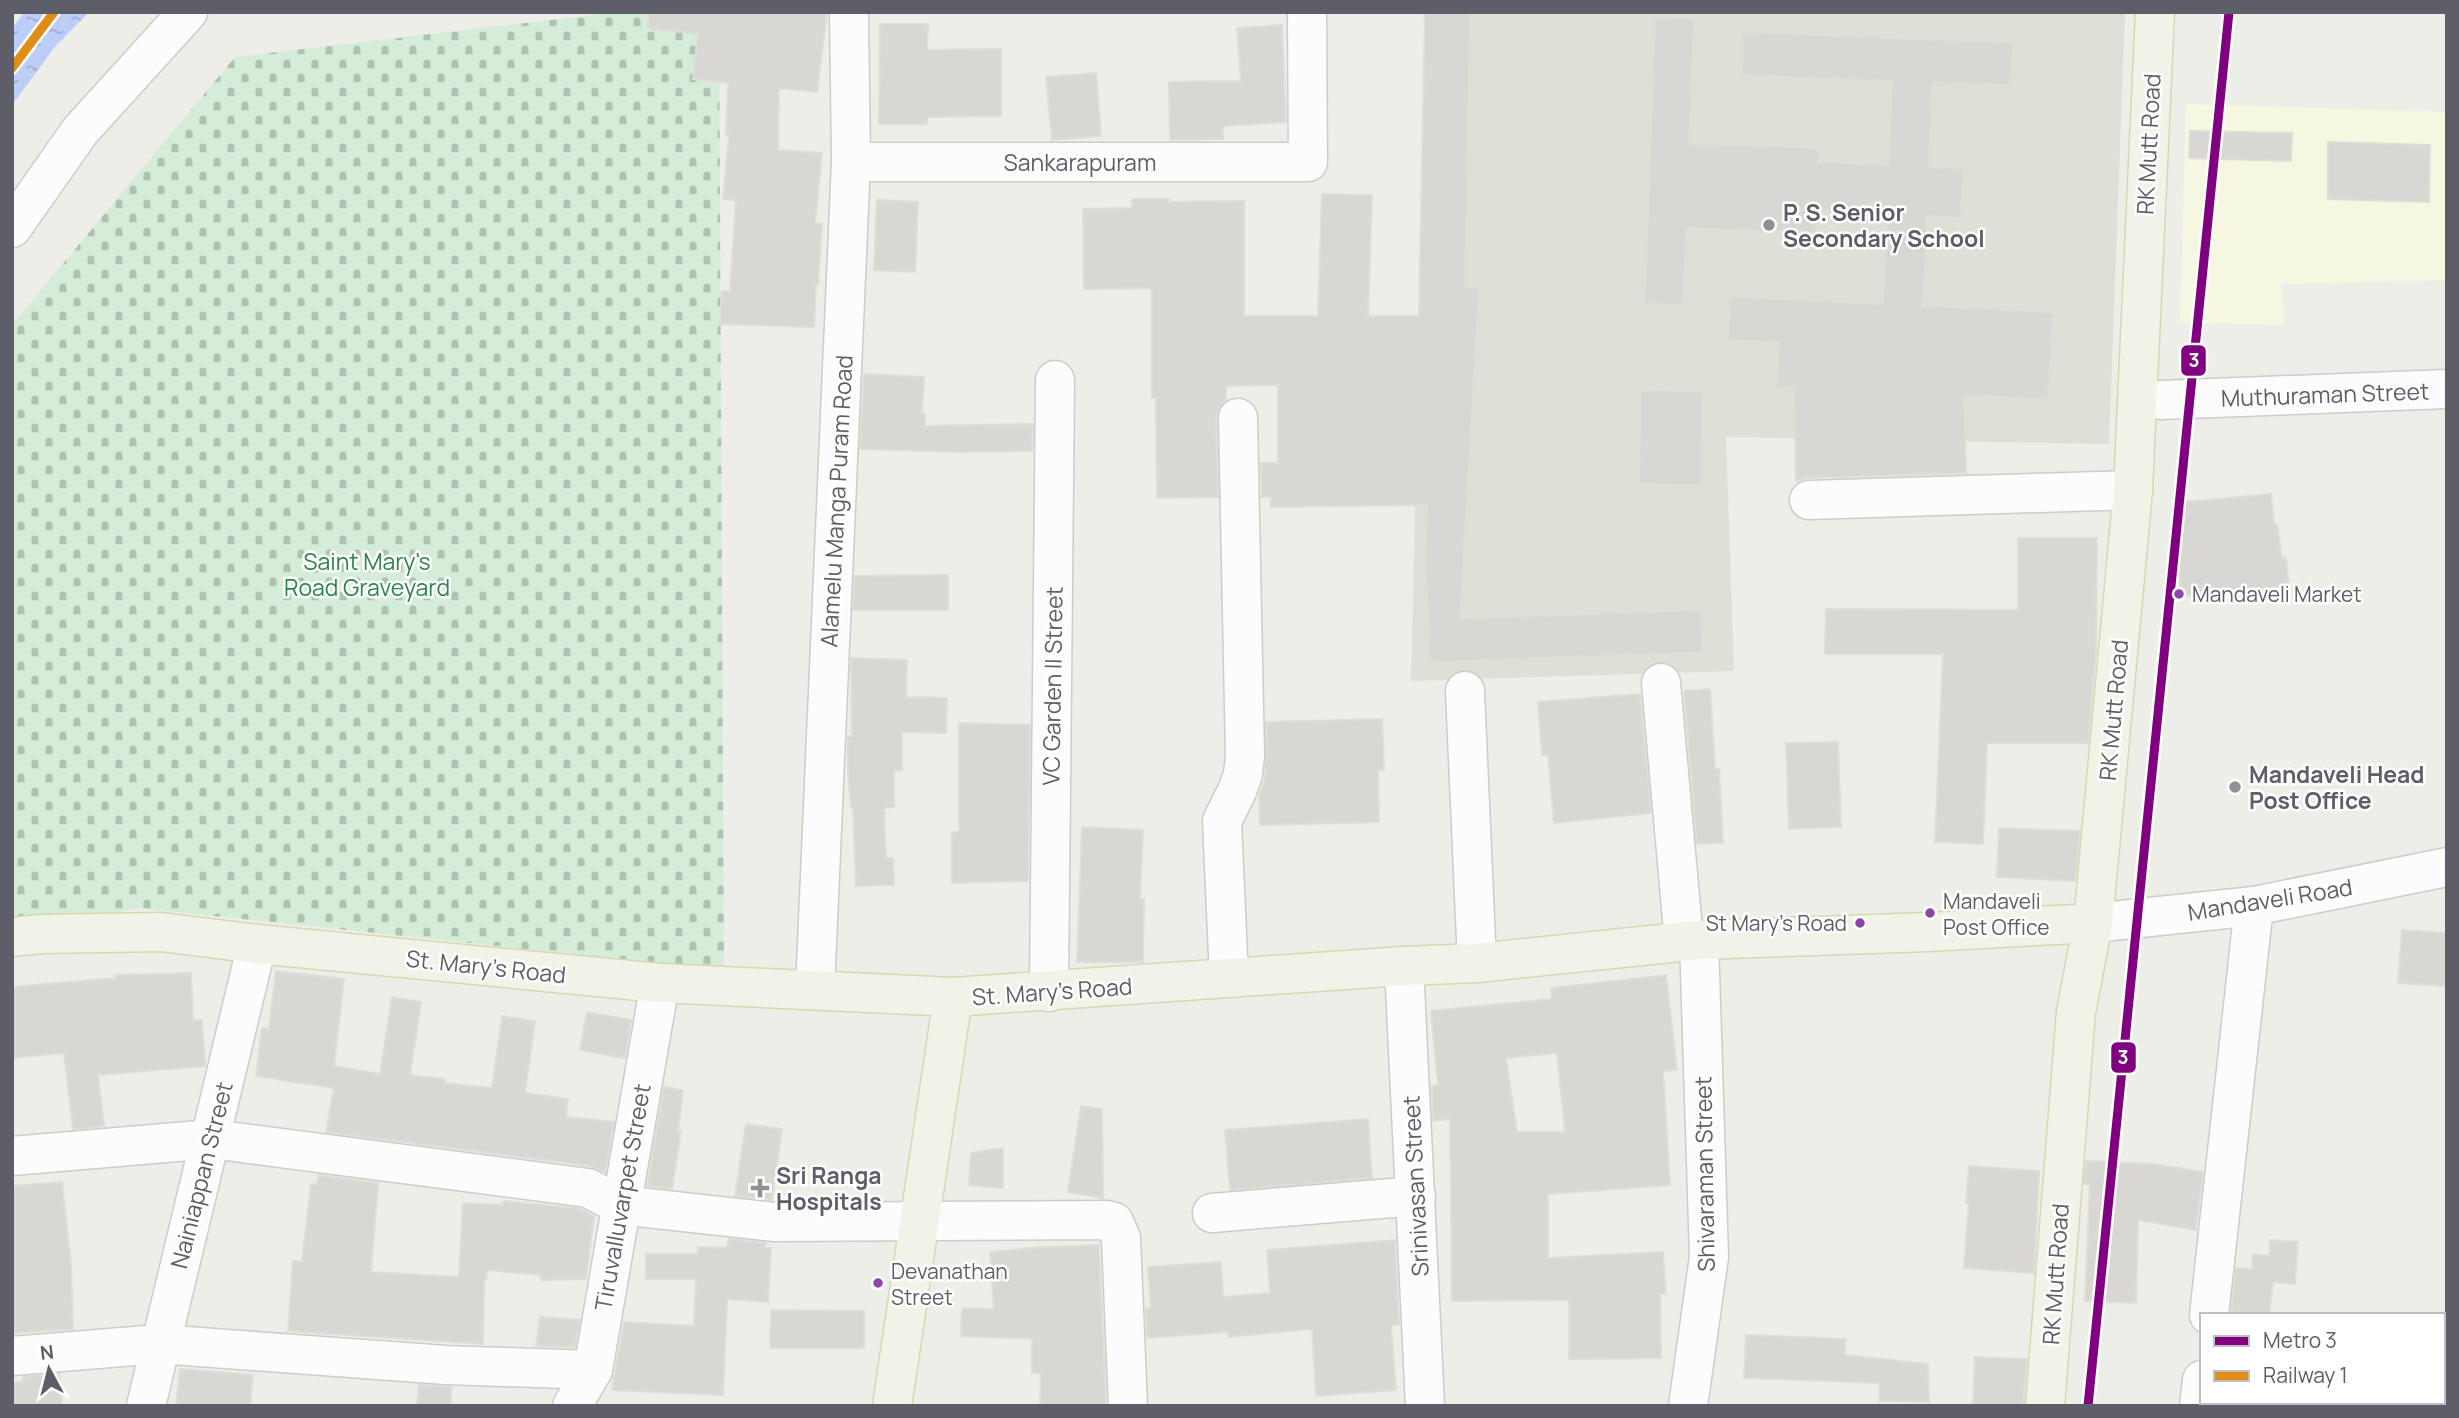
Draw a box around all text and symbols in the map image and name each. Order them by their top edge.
street label: RK Mutt Road [2128,73,2168,215]
street label: Sankarapuram [1004,146,1156,178]
place label: P. S. Senior Secondary School [1783,196,1985,254]
marker: P. S. Senior Secondary School [1761,217,1777,233]
line badge: 3 [2180,344,2207,377]
text: 3 [2188,347,2200,373]
street label: Alamelu Manga Puram Road [812,354,860,648]
street label: Muthuraman Street [2220,374,2430,414]
park label: Saint Mary's Road Graveyard [284,545,450,603]
place label: Mandaveli Market [2192,580,2362,608]
street label: VC Garden II Street [1034,586,1070,786]
marker: Mandaveli Market [2172,587,2186,601]
street label: RK Mutt Road [2091,638,2135,782]
place label: Mandaveli Head Post Office [2249,758,2424,816]
marker: Mandaveli Head Post Office [2227,779,2243,795]
street label: Mandaveli Road [2185,870,2355,928]
place label: Mandaveli Post Office [1943,887,2049,941]
marker: Mandaveli Post Office [1923,906,1937,920]
place label: St Mary’s Road [1706,909,1847,937]
marker: St Mary’s Road [1853,916,1867,930]
street label: St. Mary's Road [404,942,568,990]
street label: St. Mary's Road [971,969,1133,1013]
line badge: 3 [2110,1041,2137,1074]
text: 3 [2117,1044,2129,1070]
street label: Shivaraman Street [1686,1076,1722,1272]
street label: Nainiappan Street [162,1078,240,1272]
street label: Tiruvalluvarpet Street [586,1081,658,1313]
street label: Srinivasan Street [1394,1095,1436,1277]
place label: Sri Ranga Hospitals [776,1159,882,1217]
marker: Sri Ranga Hospitals [750,1178,770,1198]
street label: RK Mutt Road [2034,1202,2076,1346]
place label: Devanathan Street [891,1257,1008,1311]
marker: Devanathan Street [871,1276,885,1290]
legend [2200,1313,2445,1404]
text: Metro 3 [2263,1326,2337,1354]
north arrow [14,1334,84,1404]
text: N [39,1338,55,1366]
text: Railway 1 [2263,1361,2348,1389]

